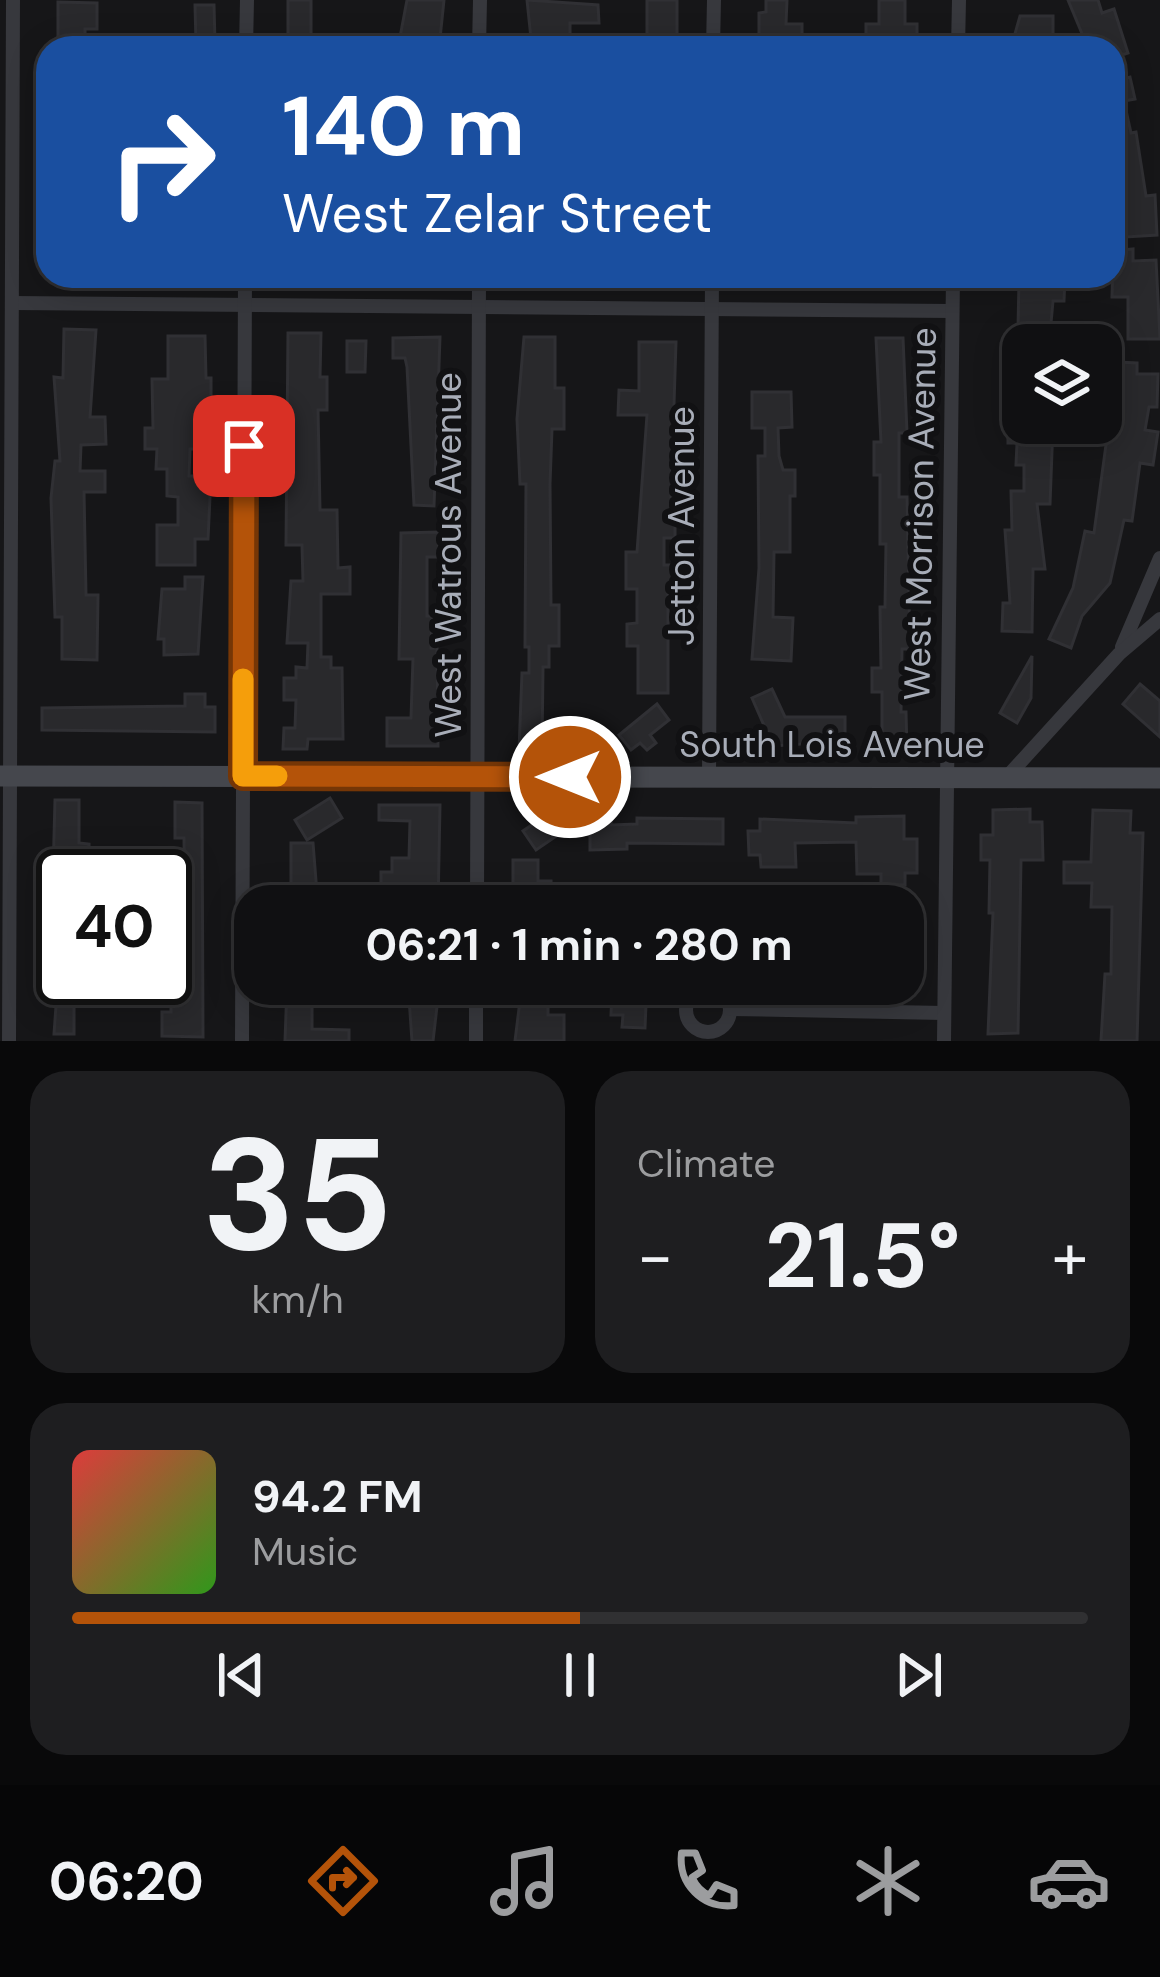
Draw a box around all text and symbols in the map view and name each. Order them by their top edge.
text: 140 m [282,72,525,181]
icon: right [84,84,240,240]
text: West Zelar Street [282,178,712,249]
map controls [1002,324,1122,444]
button: layers [1002,324,1122,444]
street label: West Morrison Avenue [893,327,947,701]
street label: West Watrous Avenue [425,372,472,738]
pin [193,395,295,497]
street label: Jetton Avenue [658,406,705,646]
icon: arrive [211,413,277,479]
position arrow [507,714,633,840]
street label: South Lois Avenue [679,721,985,768]
speed limit sign: 40 [36,849,192,1005]
text: 06:21 · 1 min · 280 m [365,915,793,974]
text: 35 [202,1094,393,1297]
text: Climate [637,1138,775,1189]
text: 21.5° [764,1198,961,1315]
text: − [637,1214,673,1299]
text: + [1052,1214,1088,1299]
text: km/h [251,1274,344,1325]
text: 94.2 FM [252,1467,423,1526]
text: Music [252,1526,358,1577]
icon: previous [208,1642,274,1708]
icon: pause [547,1642,613,1708]
icon: next [886,1642,952,1708]
icon: directions [301,1839,385,1923]
icon: music [483,1839,567,1923]
icon: phone [664,1839,748,1923]
icon: climate [846,1839,930,1923]
icon: car [1027,1839,1111,1923]
text: 06:20 [49,1846,204,1917]

